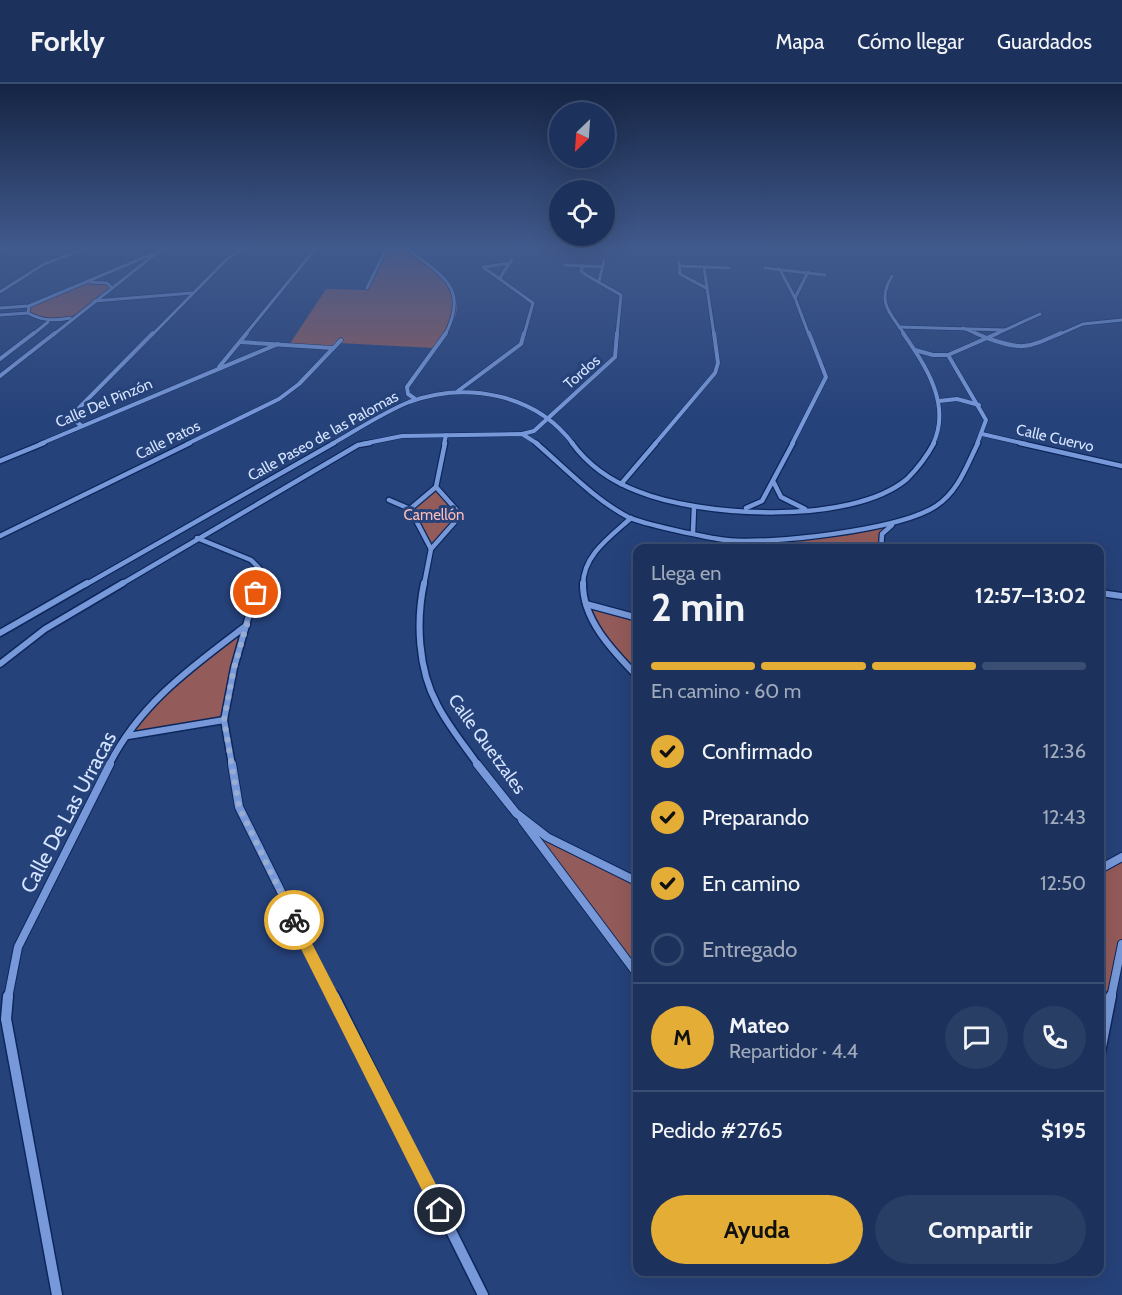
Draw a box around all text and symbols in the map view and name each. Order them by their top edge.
text: Forkly [30,24,105,58]
text: Mapa [776,29,824,54]
text: Cómo llegar [857,29,964,54]
text: Guardados [997,29,1092,54]
north arrow [549,102,615,168]
map controls [549,102,615,246]
button: locate [549,180,615,246]
street label: Tordos [560,351,604,393]
street label: Calle Del Pinzón [53,374,155,432]
street label: Calle Paseo de las Palomas [245,387,401,485]
street label: Calle Patos [133,417,203,463]
street label: Calle Cuervo [1014,420,1096,456]
park label: Camellón [404,506,464,524]
text: Llega en [651,561,721,585]
pin [230,567,281,618]
icon: bag [239,576,272,609]
text: 12:57–13:02 [975,582,1086,609]
text: 2 min [651,583,745,631]
text: En camino · 60 m [651,679,801,703]
street label: Calle Quetzales [443,690,531,798]
street label: Calle De Las Urracas [15,727,121,897]
icon: check [651,735,684,768]
text: Confirmado [702,738,813,765]
text: 12:36 [1043,739,1086,763]
icon: check [651,801,684,834]
text: Preparando [702,804,809,831]
text: 12:43 [1042,805,1086,829]
icon: check [651,867,684,900]
text: En camino [702,870,800,897]
text: 12:50 [1040,871,1086,895]
courier [264,890,324,950]
icon: bike [278,904,311,937]
text: Entregado [702,936,797,963]
button: chat [945,1006,1008,1069]
button: phone [1023,1006,1086,1069]
text: Mateo [729,1012,789,1039]
text: M [673,1024,692,1051]
text: Repartidor · 4.4 [729,1039,858,1063]
text: Pedido #2765 [651,1117,783,1144]
text: $195 [1041,1117,1086,1144]
pin [414,1184,465,1235]
icon: home [423,1193,456,1226]
button: Ayuda [651,1195,863,1264]
button: Compartir [875,1195,1086,1264]

